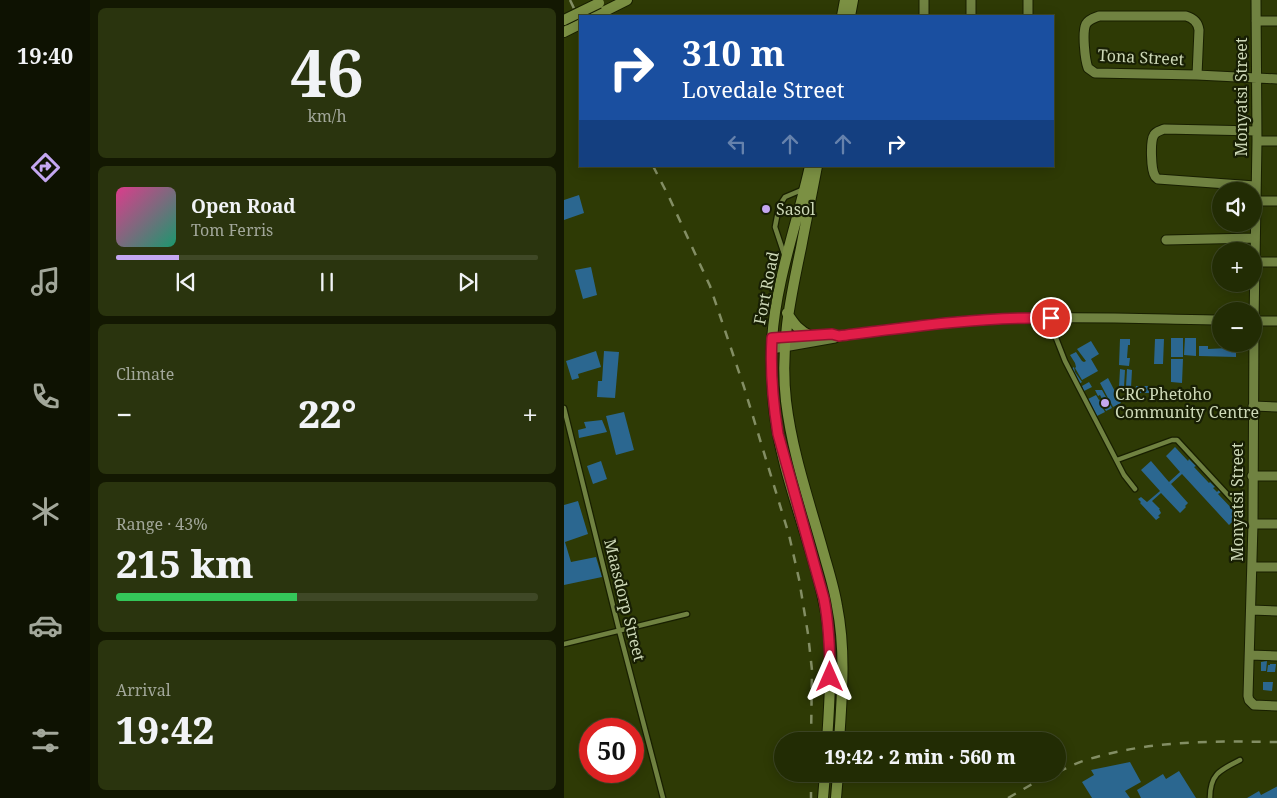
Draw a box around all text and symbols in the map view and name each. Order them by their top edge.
text: 46 [290,28,364,116]
text: 310 m [682,29,785,76]
icon: right [599,35,664,100]
street label: Monyatsi Street [1230,37,1252,157]
text: 19:40 [17,40,73,70]
street label: Tona Street [1097,44,1185,70]
text: Lovedale Street [682,74,844,104]
text: km/h [307,105,347,127]
icon: left [723,130,751,158]
icon: ahead [776,130,804,158]
icon: ahead [829,130,857,158]
icon: right [882,130,910,158]
icon: directions [28,150,63,185]
map controls [1212,182,1262,352]
button: sound [1212,182,1262,232]
text: Open Road [191,193,296,219]
place label: Sasol [776,198,815,220]
marker: Sasol [760,203,772,215]
text: Tom Ferris [191,219,273,241]
button: + [1212,242,1262,292]
street label: Fort Road [748,249,784,326]
icon: music [28,264,63,299]
icon: previous [172,268,200,296]
icon: pause [313,268,341,296]
icon: next [454,268,482,296]
pin [1030,297,1072,339]
button: − [1212,302,1262,352]
icon: arrive [1037,304,1065,332]
text: Climate [116,363,174,385]
icon: phone [28,379,63,414]
place label: CRC Phetoho Community Centre [1115,383,1259,423]
text: 22° [298,387,356,439]
text: − [116,395,132,433]
text: + [522,395,538,433]
marker: CRC Phetoho Community Centre [1099,397,1111,409]
street label: Monyatsi Street [1226,442,1248,562]
icon: climate [28,494,63,529]
text: Range · 43% [116,513,208,535]
street label: Maasdorp Street [599,536,651,664]
text: 215 km [116,537,254,589]
icon: car [28,608,63,643]
position arrow [803,650,855,702]
text: Arrival [116,679,171,701]
text: 19:42 [116,703,214,755]
speed limit sign: 50 [579,718,644,783]
icon: filters [28,723,63,758]
text: 19:42 · 2 min · 560 m [824,744,1016,770]

